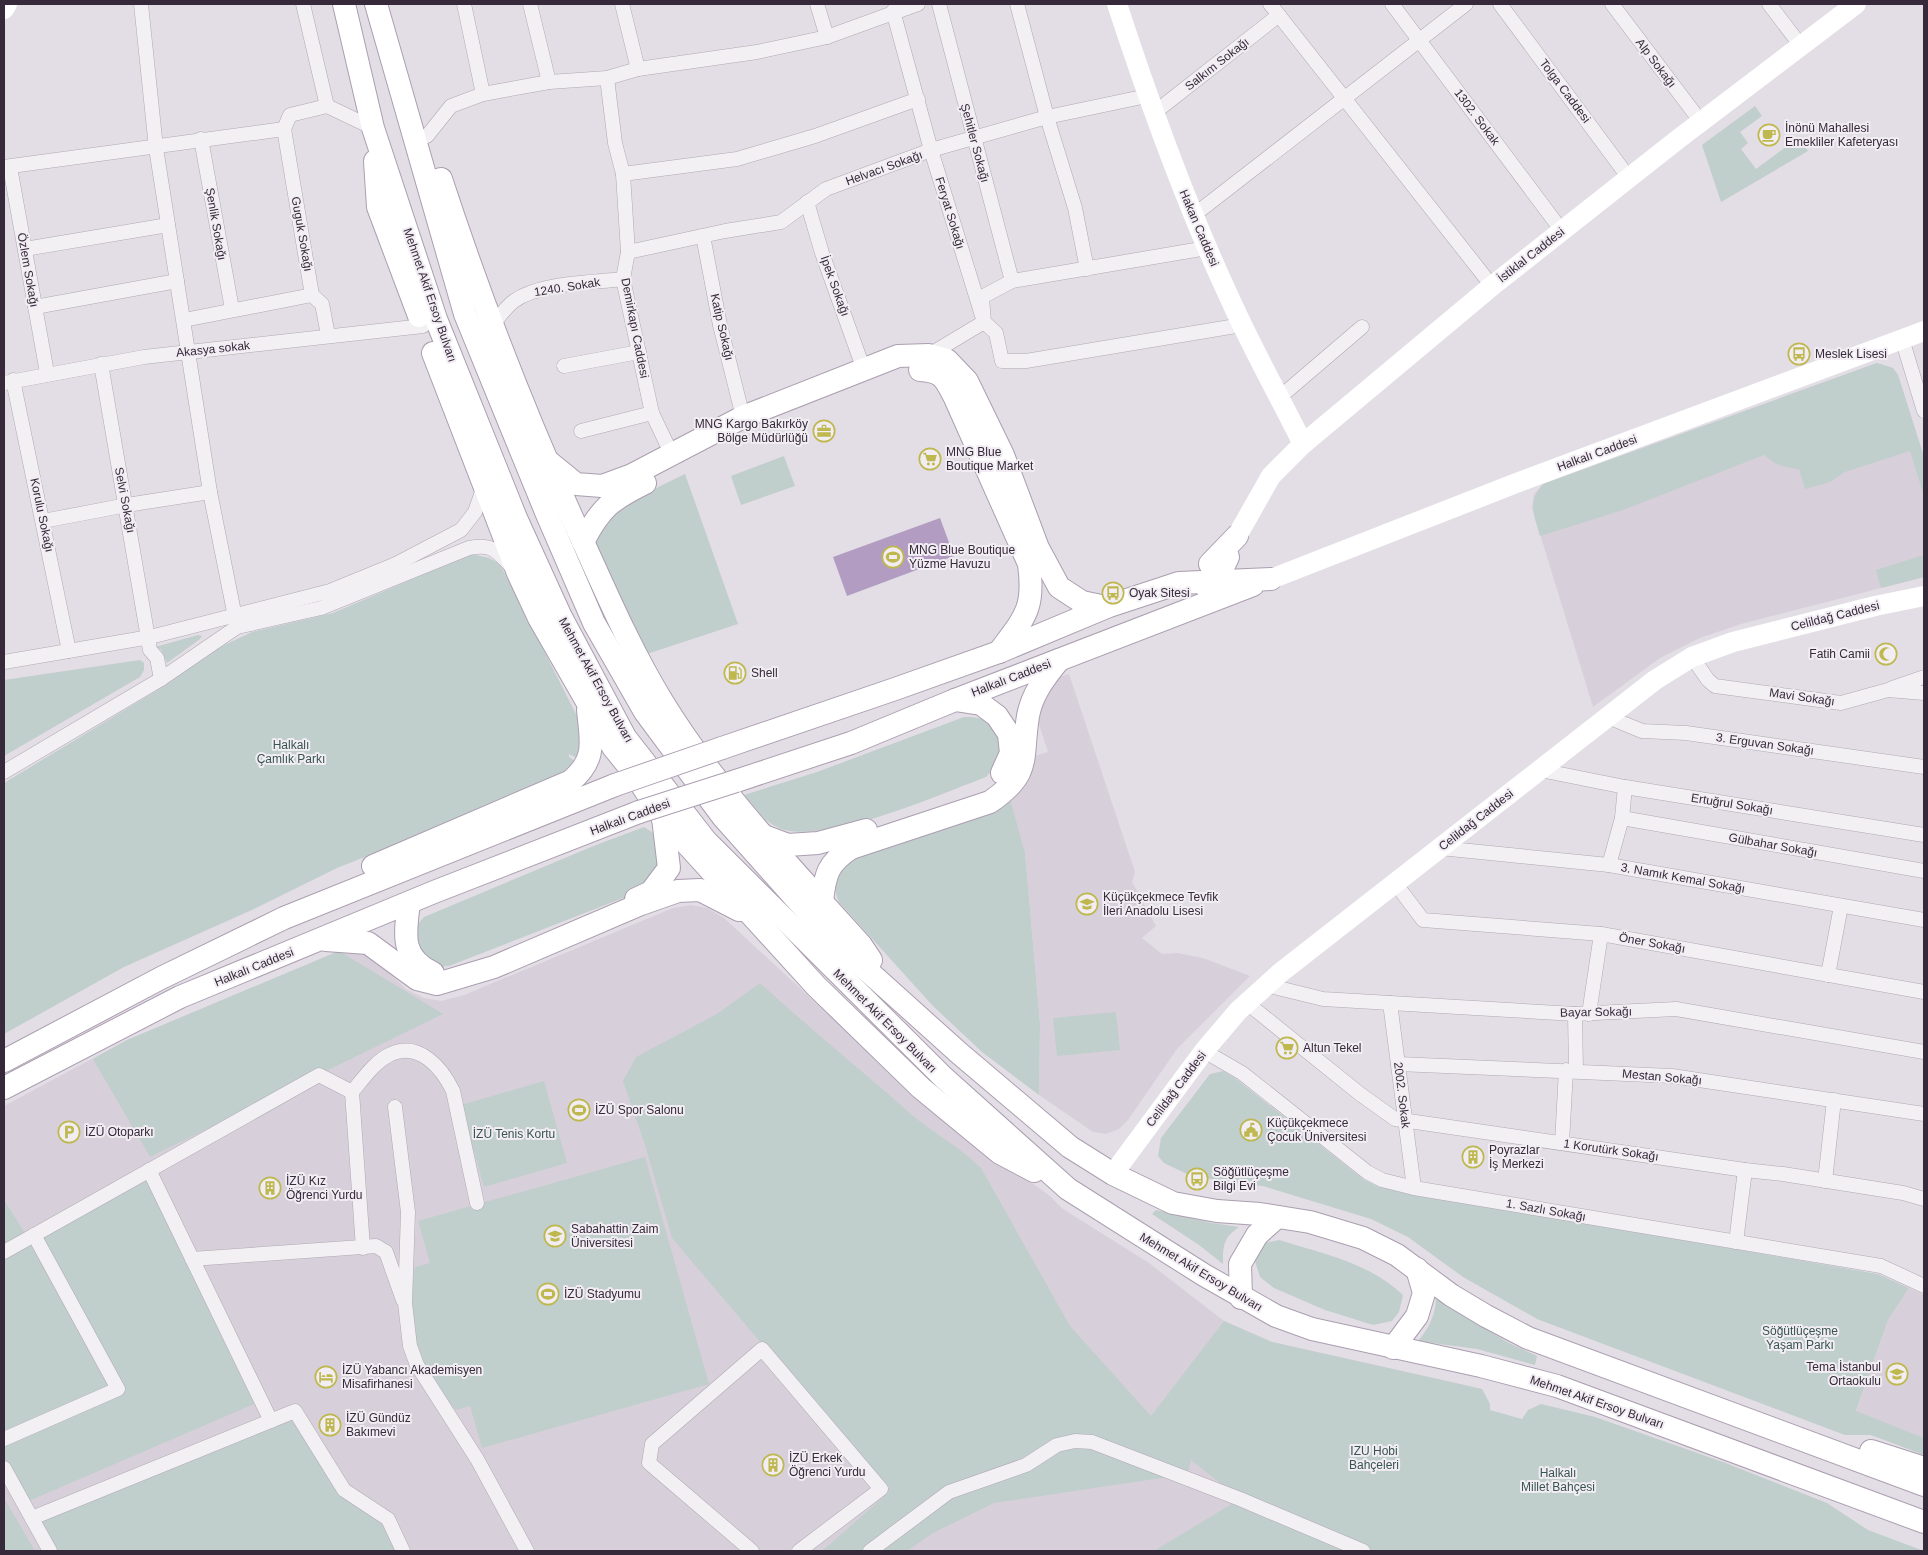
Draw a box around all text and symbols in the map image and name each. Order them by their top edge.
street label: Salkım Sokağı [1182,35,1252,93]
street label: Alp Sokağı [1633,36,1679,90]
street label: Tolga Caddesi [1537,56,1593,126]
street label: 1302. Sokak [1451,86,1503,149]
street label: Şehitler Sokağı [958,102,992,184]
place label: İnönü Mahallesi Emekliler Kafeteryası [1785,121,1898,149]
cafe icon: İnönü Mahallesi Emekliler Kafeteryası [1757,123,1781,147]
street label: Helvacı Sokağı [844,148,924,188]
street label: Feryat Sokağı [932,175,968,251]
street label: Şenlik Sokağı [203,187,229,261]
street label: Hakan Caddesi [1177,187,1221,269]
street label: Guguk Sokağı [289,195,315,273]
street label: İstiklal Caddesi [1495,225,1567,285]
street label: Mehmet Akif Ersoy Bulvarı [400,226,460,364]
street label: Özlem Sokağı [15,232,41,308]
street label: İpek Sokağı [818,254,852,318]
street label: 1240. Sokak [533,275,602,299]
street label: Demirkapı Caddesi [618,277,652,379]
street label: Katip Sokağı [708,292,736,362]
street label: Akasya sokak [175,338,252,360]
bus stop icon: Meslek Lisesi [1787,342,1811,366]
place label: Meslek Lisesi [1815,347,1887,361]
place label: MNG Kargo Bakırköy Bölge Müdürlüğü [695,417,808,445]
office icon: MNG Kargo Bakırköy Bölge Müdürlüğü [812,419,836,443]
street label: Halkalı Caddesi [1555,432,1639,474]
place label: MNG Blue Boutique Market [946,445,1034,473]
supermarket icon: MNG Blue Boutique Market [918,447,942,471]
street label: Selvi Sokağı [112,466,138,534]
street label: Korulu Sokağı [27,477,57,553]
place label: MNG Blue Boutique Yüzme Havuzu [909,543,1015,571]
sports icon: MNG Blue Boutique Yüzme Havuzu [881,545,905,569]
bus stop icon: Oyak Sitesi [1101,581,1125,605]
place label: Oyak Sitesi [1129,586,1190,600]
street label: Celildağ Caddesi [1789,598,1881,634]
street label: Mehmet Akif Ersoy Bulvarı [556,615,636,745]
mosque icon: Fatih Camii [1874,642,1898,666]
place label: Fatih Camii [1809,647,1870,661]
street label: Halkalı Caddesi [969,656,1053,700]
fuel station icon: Shell [723,661,747,685]
place label: Shell [751,666,778,680]
street label: Mavi Sokağı [1768,685,1836,709]
street label: 3. Erguvan Sokağı [1715,730,1815,758]
park label: Halkalı Çamlık Parkı [257,738,325,766]
street label: Celildağ Caddesi [1436,787,1516,853]
street label: Ertuğrul Sokağı [1690,791,1774,817]
street label: Halkalı Caddesi [588,796,672,838]
street label: Gülbahar Sokağı [1727,830,1819,860]
street label: 3. Namık Kemal Sokağı [1620,860,1746,896]
place label: Küçükçekmece Tevfik İleri Anadolu Lisesi [1103,890,1219,918]
school or university icon: Küçükçekmece Tevfik İleri Anadolu Lisesi [1075,892,1099,916]
street label: Öner Sokağı [1618,930,1686,956]
street label: Halkalı Caddesi [212,945,296,989]
street label: Mehmet Akif Ersoy Bulvarı [830,966,940,1076]
street label: Bayar Sokağı [1560,1004,1632,1020]
supermarket icon: Altun Tekel [1275,1036,1299,1060]
place label: Altun Tekel [1303,1041,1361,1055]
street label: Celildağ Caddesi [1143,1049,1209,1129]
street label: 2002. Sokak [1391,1061,1413,1130]
street label: Mestan Sokağı [1622,1067,1702,1087]
sports icon: İZÜ Spor Salonu [567,1098,591,1122]
place label: İZÜ Spor Salonu [595,1103,684,1117]
place label: Küçükçekmece Çocuk Üniversitesi [1267,1116,1366,1144]
public building icon: Küçükçekmece Çocuk Üniversitesi [1239,1118,1263,1142]
parking icon: İZÜ Otoparkı [57,1120,81,1144]
place label: İZÜ Otoparkı [85,1125,154,1139]
park label: İZÜ Tenis Kortu [473,1127,555,1141]
street label: 1 Korutürk Sokağı [1562,1136,1660,1164]
place label: Poyrazlar İş Merkezi [1489,1143,1544,1171]
building icon: Poyrazlar İş Merkezi [1461,1145,1485,1169]
place label: Söğütlüçeşme Bilgi Evi [1213,1165,1289,1193]
bus stop icon: Söğütlüçeşme Bilgi Evi [1185,1167,1209,1191]
place label: İZÜ Kız Öğrenci Yurdu [286,1174,363,1202]
building icon: İZÜ Kız Öğrenci Yurdu [258,1176,282,1200]
street label: 1. Sazlı Sokağı [1505,1196,1587,1224]
place label: Sabahattin Zaim Üniversitesi [571,1222,658,1250]
school or university icon: Sabahattin Zaim Üniversitesi [543,1224,567,1248]
street label: Mehmet Akif Ersoy Bulvarı [1137,1230,1265,1314]
sports icon: İZÜ Stadyumu [536,1282,560,1306]
place label: İZÜ Stadyumu [564,1287,641,1301]
park label: Söğütlüçeşme Yaşam Parkı [1762,1324,1838,1352]
place label: Tema İstanbul Ortaokulu [1806,1360,1881,1388]
school or university icon: Tema İstanbul Ortaokulu [1885,1362,1909,1386]
place label: İZÜ Yabancı Akademisyen Misafirhanesi [342,1363,482,1391]
hotel icon: İZÜ Yabancı Akademisyen Misafirhanesi [314,1365,338,1389]
street label: Mehmet Akif Ersoy Bulvarı [1528,1372,1666,1432]
place label: İZÜ Gündüz Bakımevi [346,1411,411,1439]
building icon: İZÜ Gündüz Bakımevi [318,1413,342,1437]
park label: IZU Hobi Bahçeleri [1349,1444,1399,1472]
place label: İZÜ Erkek Öğrenci Yurdu [789,1451,866,1479]
building icon: İZÜ Erkek Öğrenci Yurdu [761,1453,785,1477]
park label: Halkalı Millet Bahçesi [1521,1466,1595,1494]

